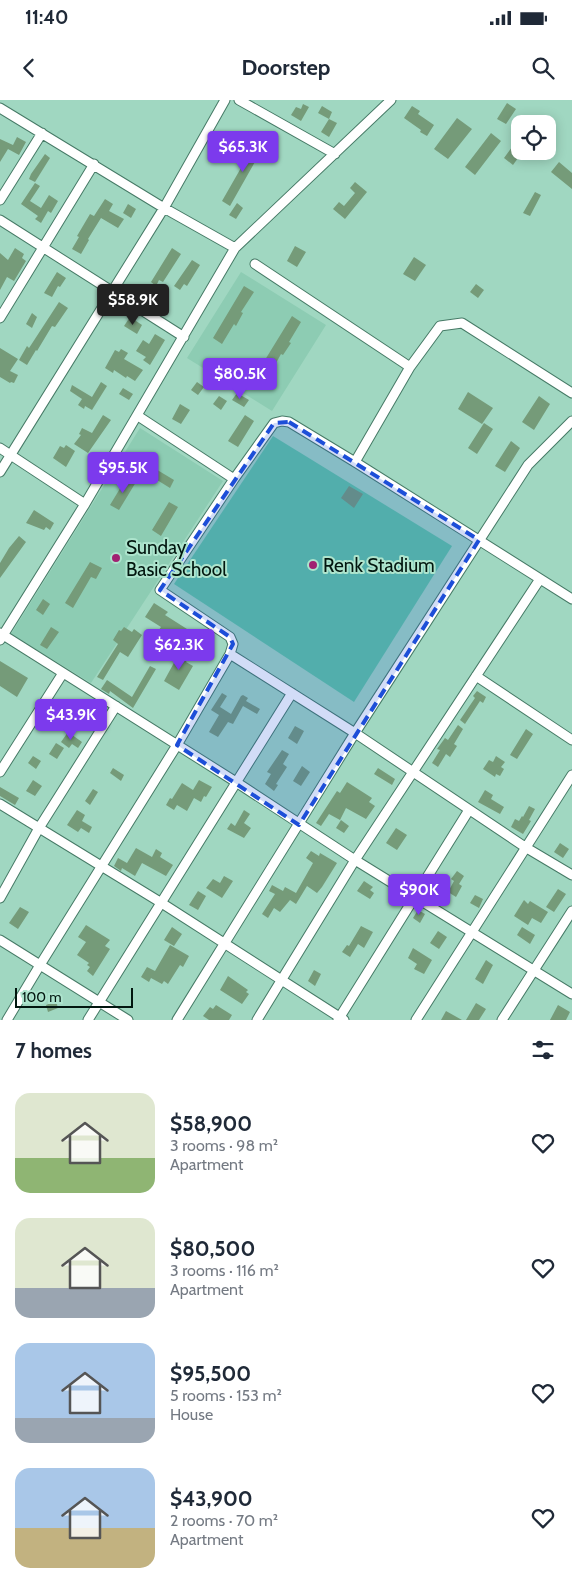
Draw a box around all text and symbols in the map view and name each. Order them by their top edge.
text: 11:40 [25,6,68,29]
icon: back [15,54,43,82]
text: Doorstep [242,54,330,81]
icon: search [529,54,557,82]
map controls [511,115,556,160]
button: locate [511,115,556,160]
pin: $65.3K [202,130,284,173]
text: $65.3K [218,137,268,156]
pin: $58.9K [92,284,174,326]
text: $58.9K [108,290,158,309]
pin: $80.5K [199,358,281,400]
text: $80.5K [214,364,266,383]
pin: $95.5K [82,452,164,494]
text: $95.5K [98,458,148,477]
place label: Sunday Basic School [126,536,227,581]
marker: Sunday Basic School [110,552,122,564]
place label: Renk Stadium [323,554,435,577]
marker: Renk Stadium [307,559,319,571]
pin: $62.3K [138,628,220,671]
text: $62.3K [155,635,203,654]
pin: $43.9K [30,698,112,741]
text: $43.9K [46,705,96,724]
pin: $90K [389,874,449,916]
text: $90K [399,880,439,899]
scale bar [15,985,132,1008]
text: 100 m [22,988,62,1006]
icon: filters [529,1036,557,1064]
text: 7 homes [15,1038,92,1063]
text: $58,900 [170,1111,252,1136]
icon: home [55,1113,115,1173]
icon: heart [529,1129,557,1157]
text: 3 rooms · 98 m² [170,1136,278,1155]
text: Apartment [170,1155,243,1174]
text: $80,500 [170,1236,255,1261]
icon: home [55,1238,115,1298]
icon: heart [529,1254,557,1282]
text: 3 rooms · 116 m² [170,1261,279,1280]
text: Apartment [170,1280,243,1299]
text: $95,500 [170,1361,251,1386]
icon: home [55,1363,115,1423]
icon: heart [529,1379,557,1407]
text: 5 rooms · 153 m² [170,1386,282,1405]
text: House [170,1405,213,1424]
text: $43,900 [170,1486,253,1511]
icon: home [55,1488,115,1548]
icon: heart [529,1504,557,1532]
text: 2 rooms · 70 m² [170,1511,278,1530]
text: Apartment [170,1530,243,1549]

